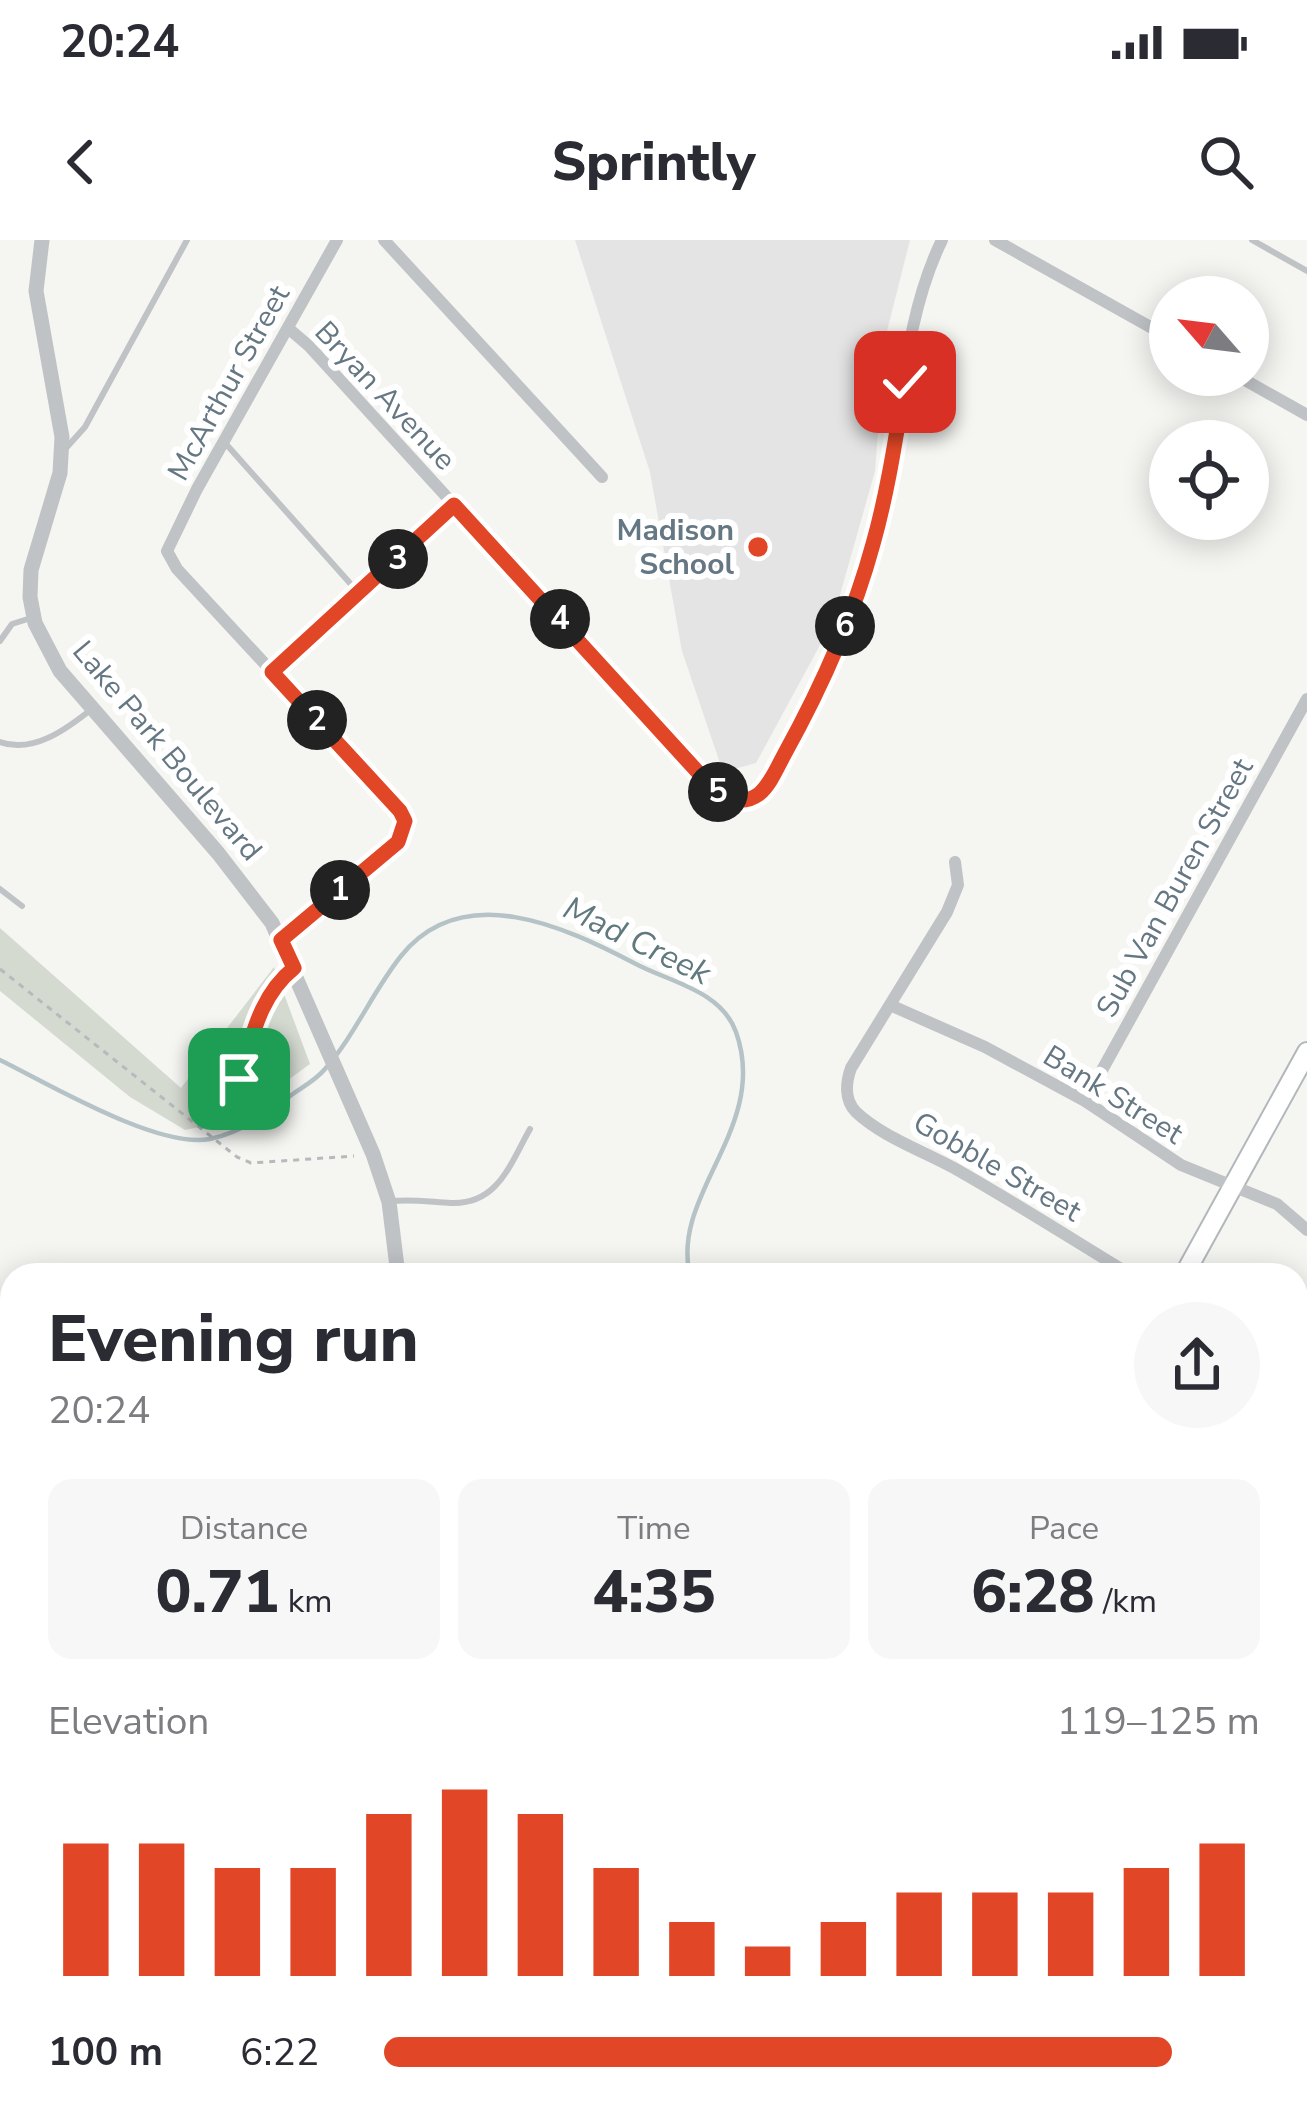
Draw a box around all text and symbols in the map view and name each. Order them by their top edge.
text: 20:24 [60,12,179,73]
text: Sprintly [551,125,756,199]
icon: back [48,129,114,195]
icon: search [1193,129,1259,195]
north arrow [1149,276,1269,396]
map controls [1149,276,1269,540]
street label: McArthur Street [158,277,300,488]
street label: Bryan Avenue [305,313,465,479]
pin [854,331,956,433]
icon: check [872,349,938,415]
button: locate [1149,420,1269,540]
place label: Madison School [616,510,734,585]
pin: 3 [368,529,428,589]
marker: Madison School [745,534,771,560]
text: 3 [388,536,408,581]
pin: 4 [530,589,590,649]
text: 4 [550,596,570,641]
pin: 6 [815,596,875,656]
text: 6 [835,603,855,648]
street label: Lake Park Boulevard [63,632,271,870]
pin: 2 [287,690,347,750]
text: 2 [307,697,327,742]
street label: Sub Van Buren Street [1087,751,1264,1025]
pin: 5 [688,762,748,822]
text: 5 [708,769,728,814]
pin: 1 [310,860,370,920]
text: 1 [330,867,350,912]
water label: Mad Creek [556,886,720,997]
pin [188,1028,290,1130]
street label: Bank Street [1035,1036,1191,1154]
icon: arrive [206,1046,272,1112]
street label: Gobble Street [905,1102,1089,1232]
text: Evening run [48,1294,419,1384]
button: share [1134,1302,1260,1428]
text: 20:24 [48,1384,151,1437]
text: Distance [180,1506,308,1551]
text: Time [617,1506,691,1551]
text: Pace [1029,1506,1099,1551]
text: 0.71 [156,1551,279,1633]
text: 4:35 [592,1551,716,1633]
text: 6:28 [971,1551,1095,1633]
text: km [279,1579,332,1624]
text: /km [1095,1579,1157,1624]
text: Elevation [48,1695,209,1748]
text: 119–125 m [1057,1695,1260,1748]
text: 100 m [48,2026,163,2079]
text: 6:22 [240,2026,319,2079]

